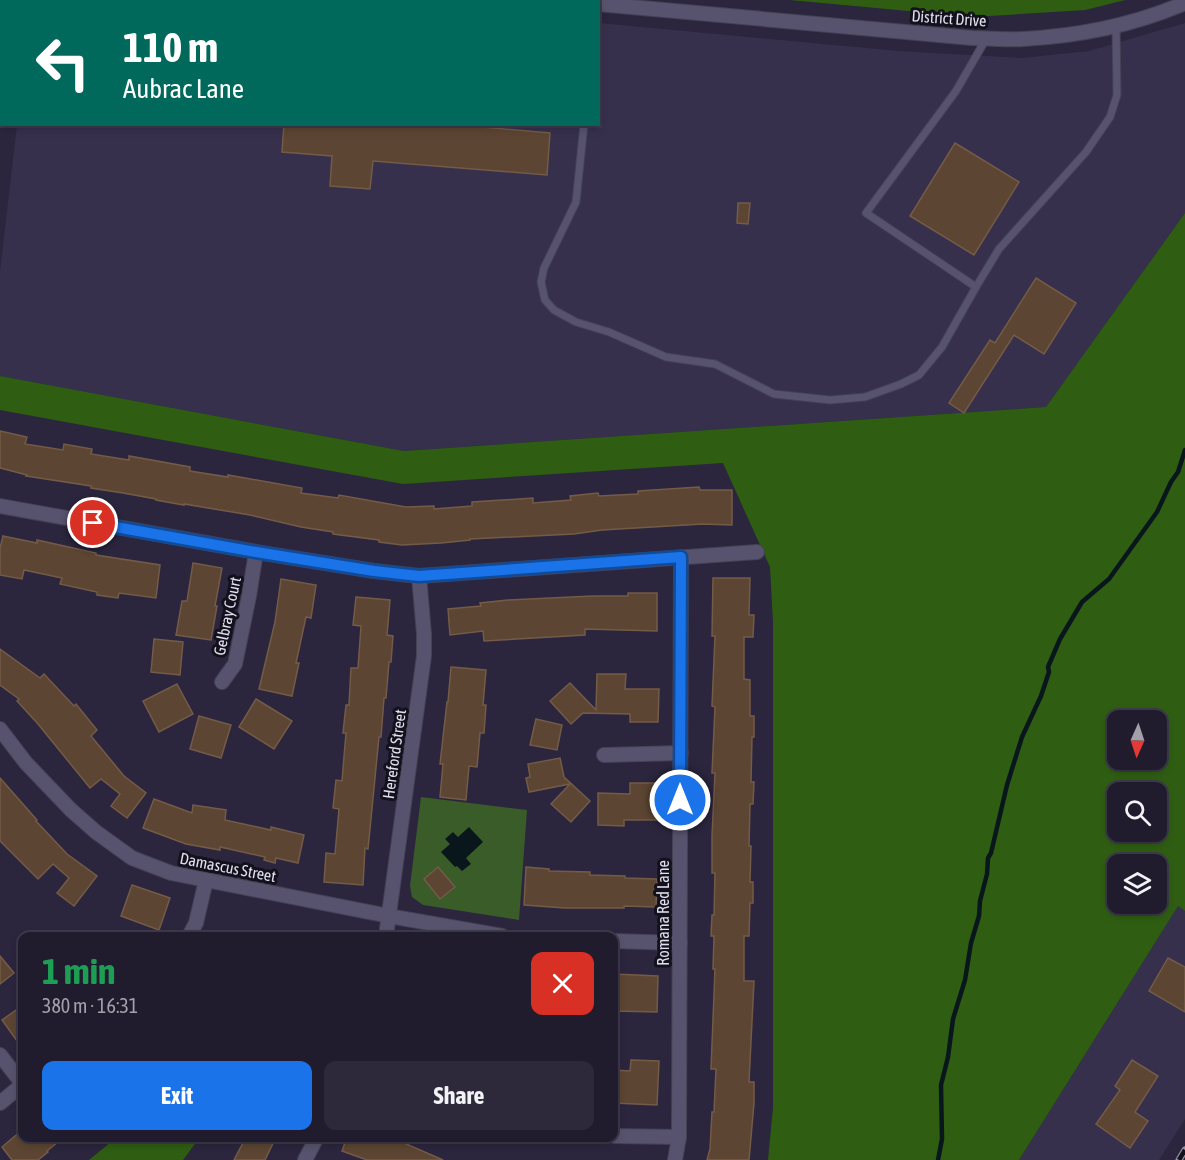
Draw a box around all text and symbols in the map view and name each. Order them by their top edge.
street label: District Drive [911,6,987,30]
text: 110 m [123,23,218,71]
icon: left [24,24,102,102]
text: Aubrac Lane [123,73,244,104]
pin [67,497,118,548]
icon: arrive [76,506,109,539]
street label: Gelbray Court [210,575,245,657]
street label: Hereford Street [379,708,409,800]
north arrow [1107,710,1167,770]
map controls [1107,710,1167,914]
position arrow [648,768,712,832]
button: search [1107,782,1167,842]
street label: Damascus Street [178,849,278,885]
button: layers [1107,854,1167,914]
street label: Romana Red Lane [654,860,672,966]
text: 1 min [42,950,116,992]
button: close [531,952,594,1015]
text: 380 m · 16:31 [42,994,138,1017]
button: Exit [42,1061,312,1130]
button: Share [324,1061,594,1130]

